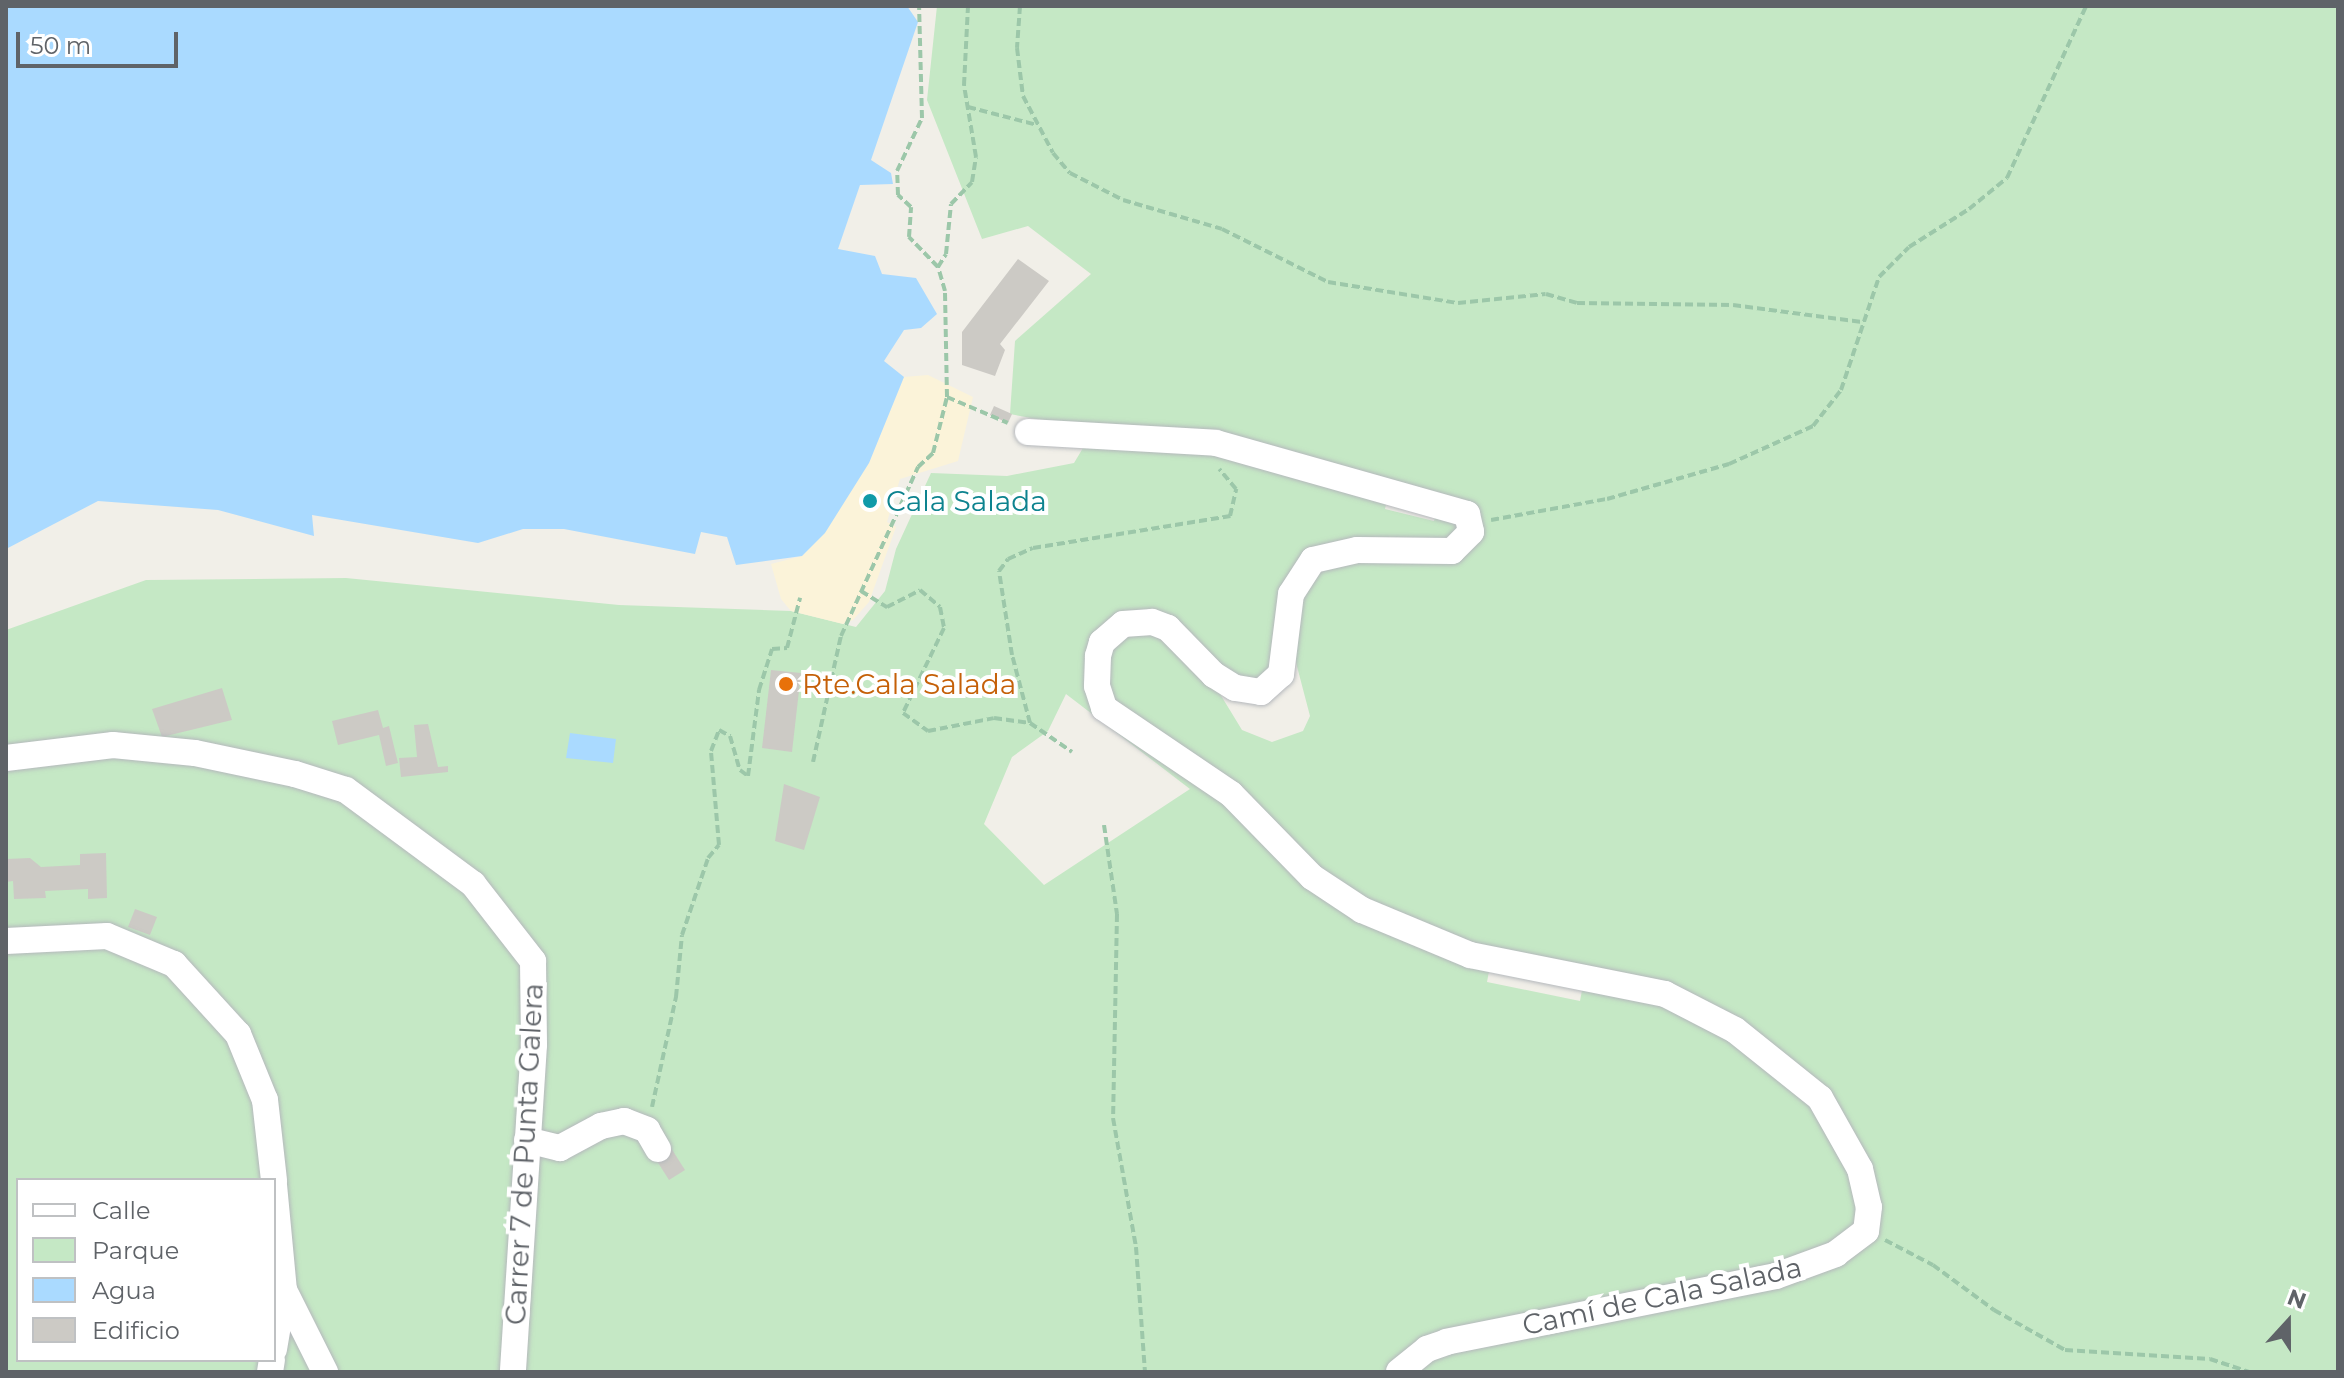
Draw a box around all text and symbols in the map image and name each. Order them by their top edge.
scale bar [20,16,182,66]
text: 50 m [30,31,91,60]
place label: Cala Salada [886,484,1047,518]
marker: Cala Salada [861,492,879,510]
place label: Rte.Cala Salada [802,667,1016,701]
marker: Rte.Cala Salada [777,675,795,693]
street label: Carrer 7 de Punta Galera [498,982,550,1326]
legend [16,1178,276,1362]
text: Calle [92,1196,150,1225]
text: Parque [92,1236,179,1265]
street label: Camí de Cala Salada [1519,1250,1805,1342]
text: Agua [92,1276,156,1305]
north arrow [2248,1282,2328,1362]
text: N [2284,1283,2310,1315]
text: Edificio [92,1316,180,1345]

